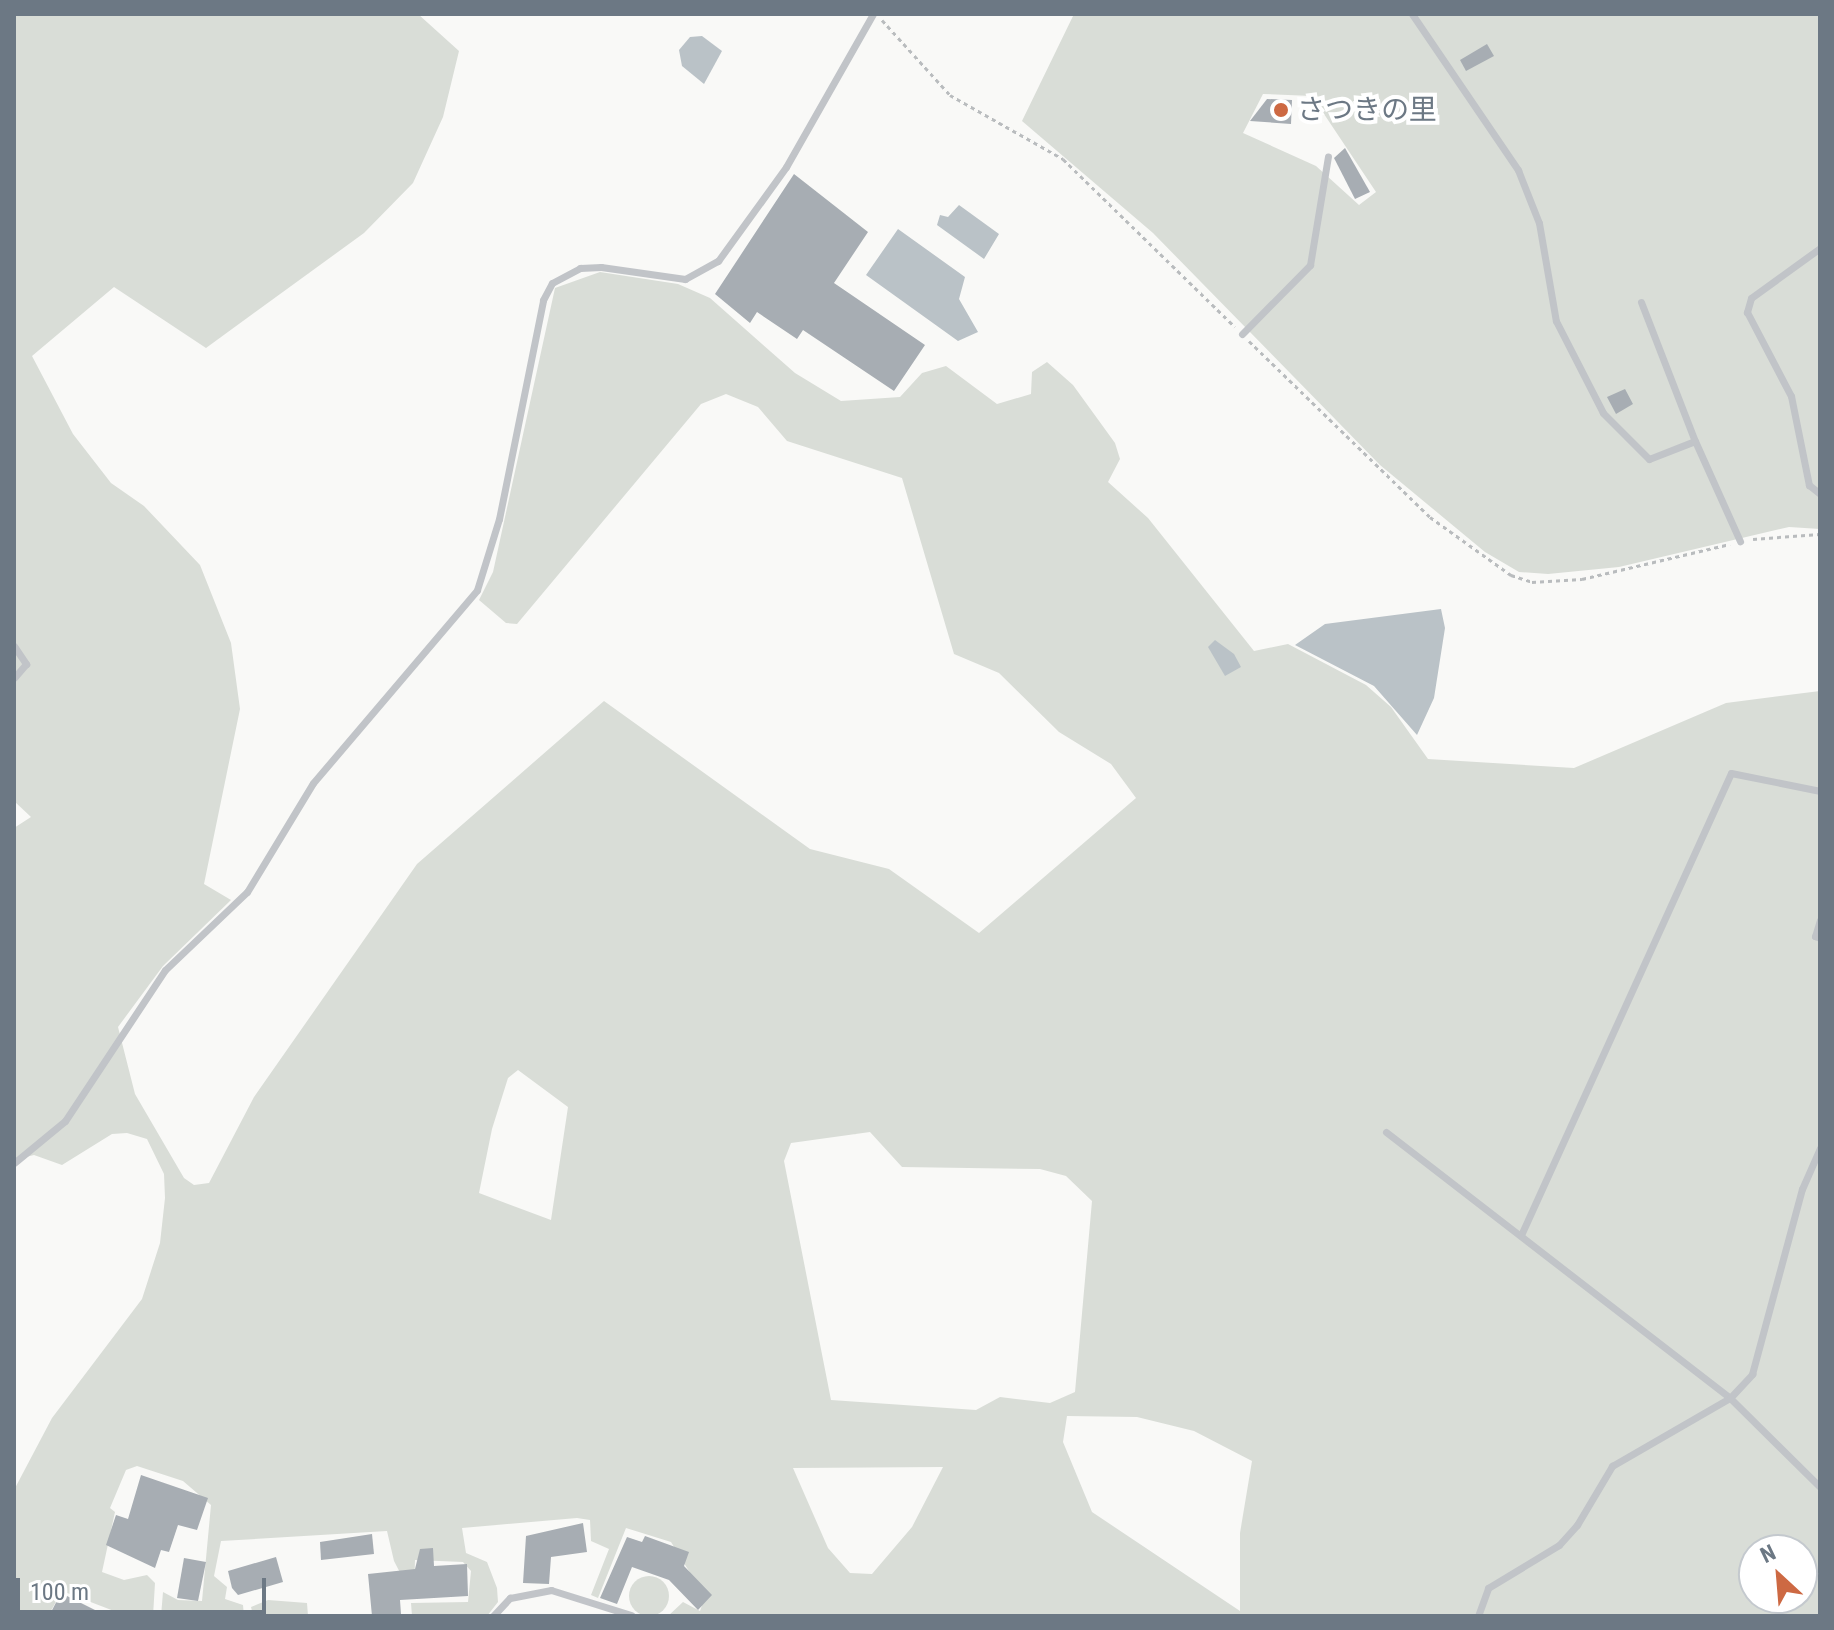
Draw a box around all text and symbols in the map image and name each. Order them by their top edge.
place label: さつきの里 [1297,93,1437,127]
marker: さつきの里 [1272,101,1290,119]
north arrow [1738,1534,1818,1614]
text: N [1757,1540,1780,1568]
scale bar [20,1562,270,1612]
text: 100 m [30,1578,89,1606]

